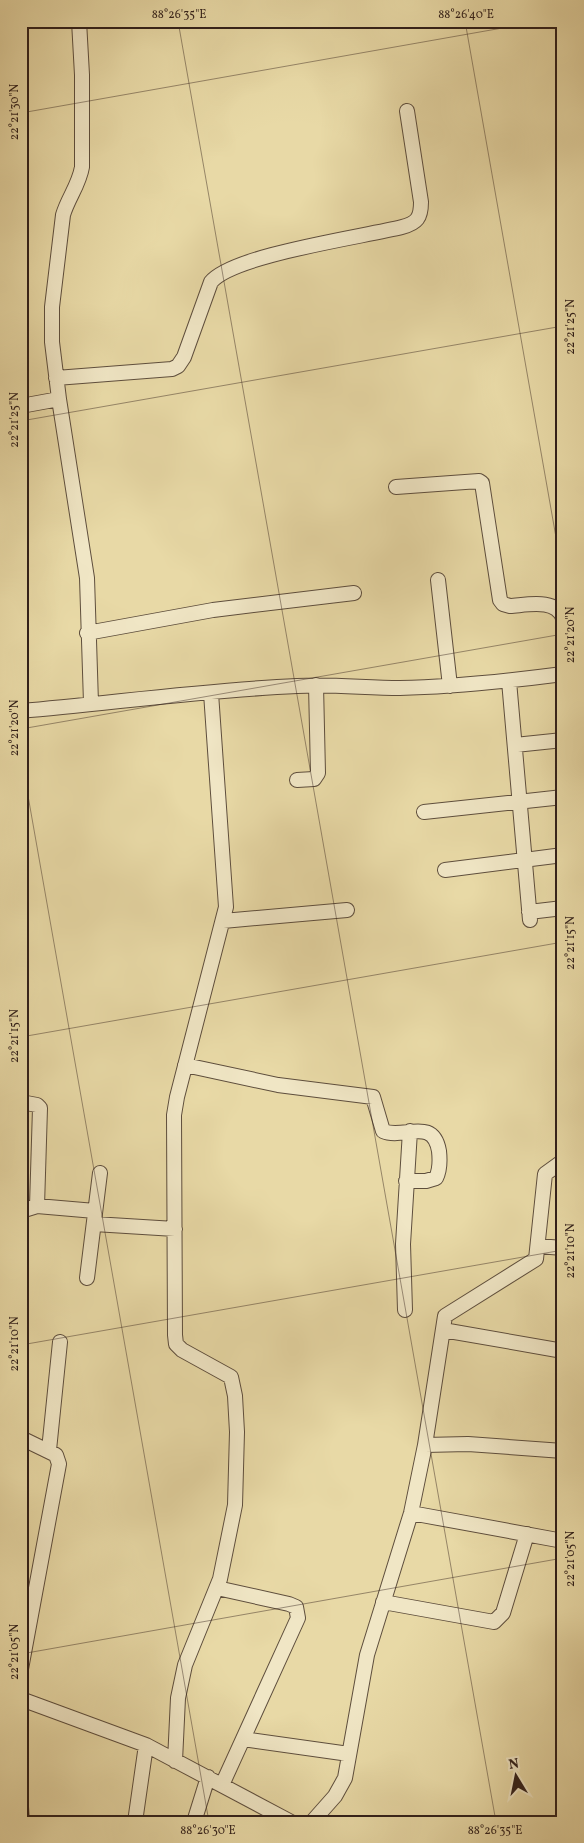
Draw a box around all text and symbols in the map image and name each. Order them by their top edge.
text: 88°26'35"E [152,7,206,23]
text: 88°26'40"E [438,7,494,23]
text: 22°21'30"N [7,84,23,140]
text: 22°21'25"N [563,299,579,355]
text: 22°21'25"N [7,392,23,448]
text: 22°21'20"N [563,607,579,663]
text: 22°21'20"N [7,700,23,756]
text: 22°21'15"N [563,916,579,970]
text: 22°21'15"N [7,1009,23,1063]
text: 22°21'10"N [563,1223,579,1279]
text: 22°21'10"N [7,1316,23,1372]
text: 22°21'05"N [563,1531,579,1587]
text: 22°21'05"N [7,1624,23,1680]
north arrow [492,1750,542,1800]
text: N [507,1754,521,1775]
text: 88°26'30"E [180,1823,236,1839]
text: 88°26'35"E [468,1823,522,1839]

